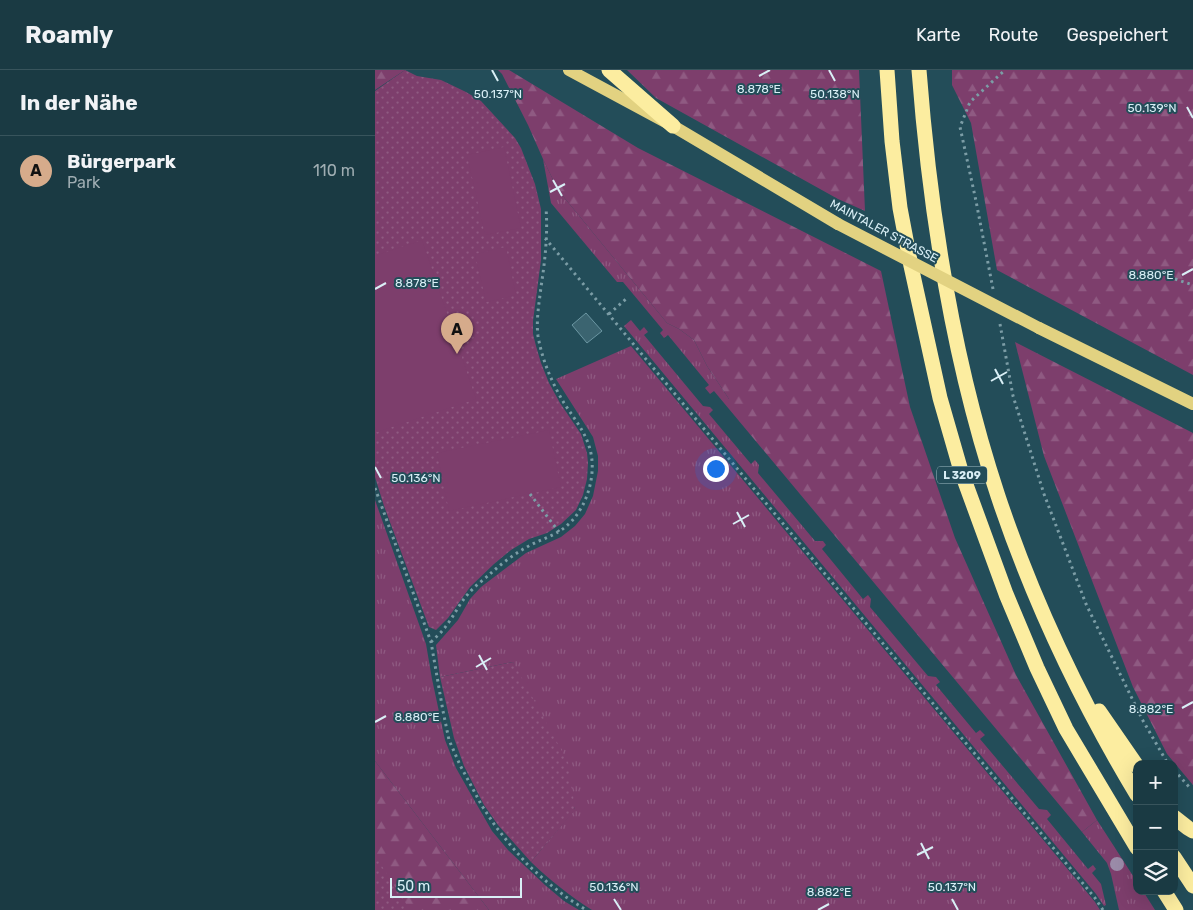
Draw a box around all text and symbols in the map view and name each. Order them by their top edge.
text: Roamly [25,21,113,49]
text: Karte [916,24,960,46]
text: Route [988,24,1038,46]
text: Gespeichert [1066,24,1168,46]
text: 8.878°E [737,82,781,96]
text: 50.137°N [474,87,522,101]
text: 50.138°N [810,87,860,101]
text: In der Nähe [20,90,138,115]
text: 50.139°N [1127,101,1177,115]
text: Bürgerpark [67,150,176,173]
text: A [30,161,42,180]
text: 110 m [313,161,355,180]
text: Park [67,173,100,192]
street label: MAINTALER STRASSE [828,197,940,265]
text: 8.880°E [1128,268,1174,282]
text: 8.878°E [395,276,439,290]
pin: A [441,313,473,354]
your location [703,456,729,482]
road number: L 3209 [937,466,987,484]
text: 50.136°N [391,471,441,485]
text: 8.882°E [1129,702,1173,716]
text: 8.880°E [394,710,440,724]
map controls [1133,760,1178,895]
button: + [1133,760,1178,805]
button: − [1133,805,1178,850]
button: layers [1133,850,1178,895]
scale bar [390,875,523,898]
text: 50 m [397,878,430,895]
text: 50.136°N [589,880,639,894]
text: 50.137°N [928,880,976,894]
text: 8.882°E [807,885,851,899]

